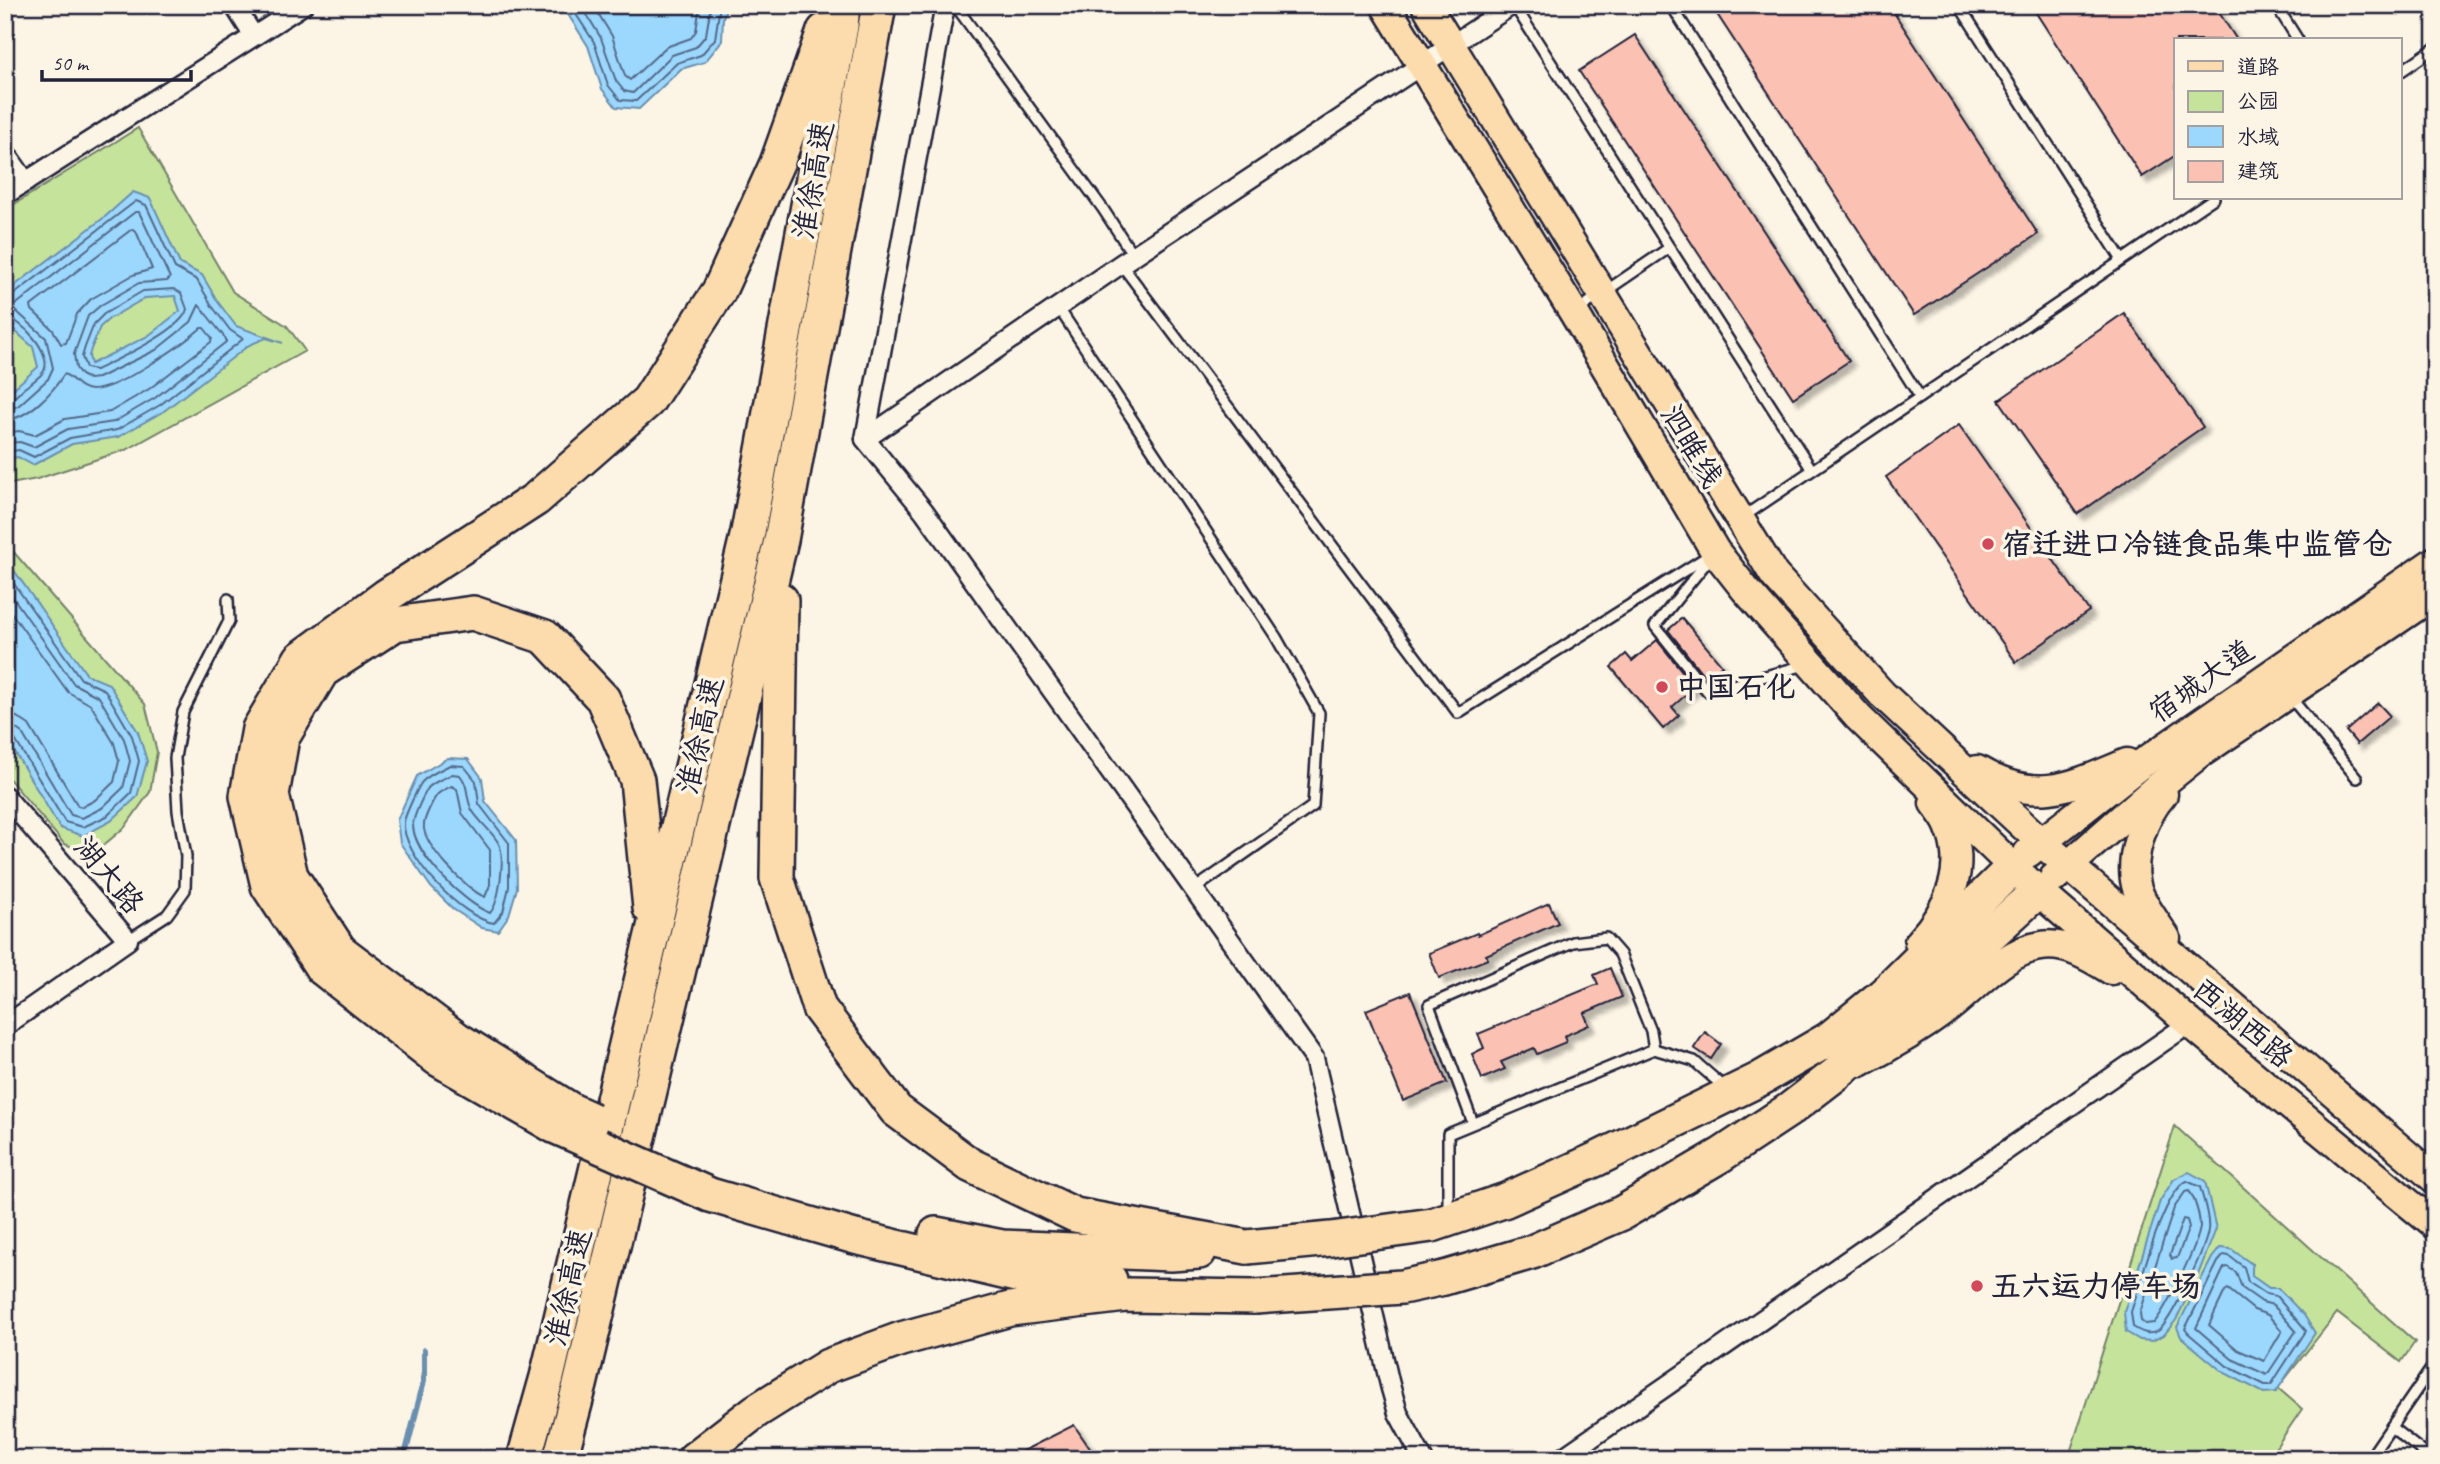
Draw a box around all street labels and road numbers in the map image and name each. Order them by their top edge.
street label: 淮徐高速 [784,118,842,242]
street label: 泗睢线 [1653,398,1731,494]
street label: 宿城大道 [2141,631,2261,731]
street label: 淮徐高速 [668,672,732,798]
street label: 湖大路 [66,828,152,922]
street label: 西湖西路 [2185,970,2301,1076]
street label: 淮徐高速 [536,1224,600,1350]

